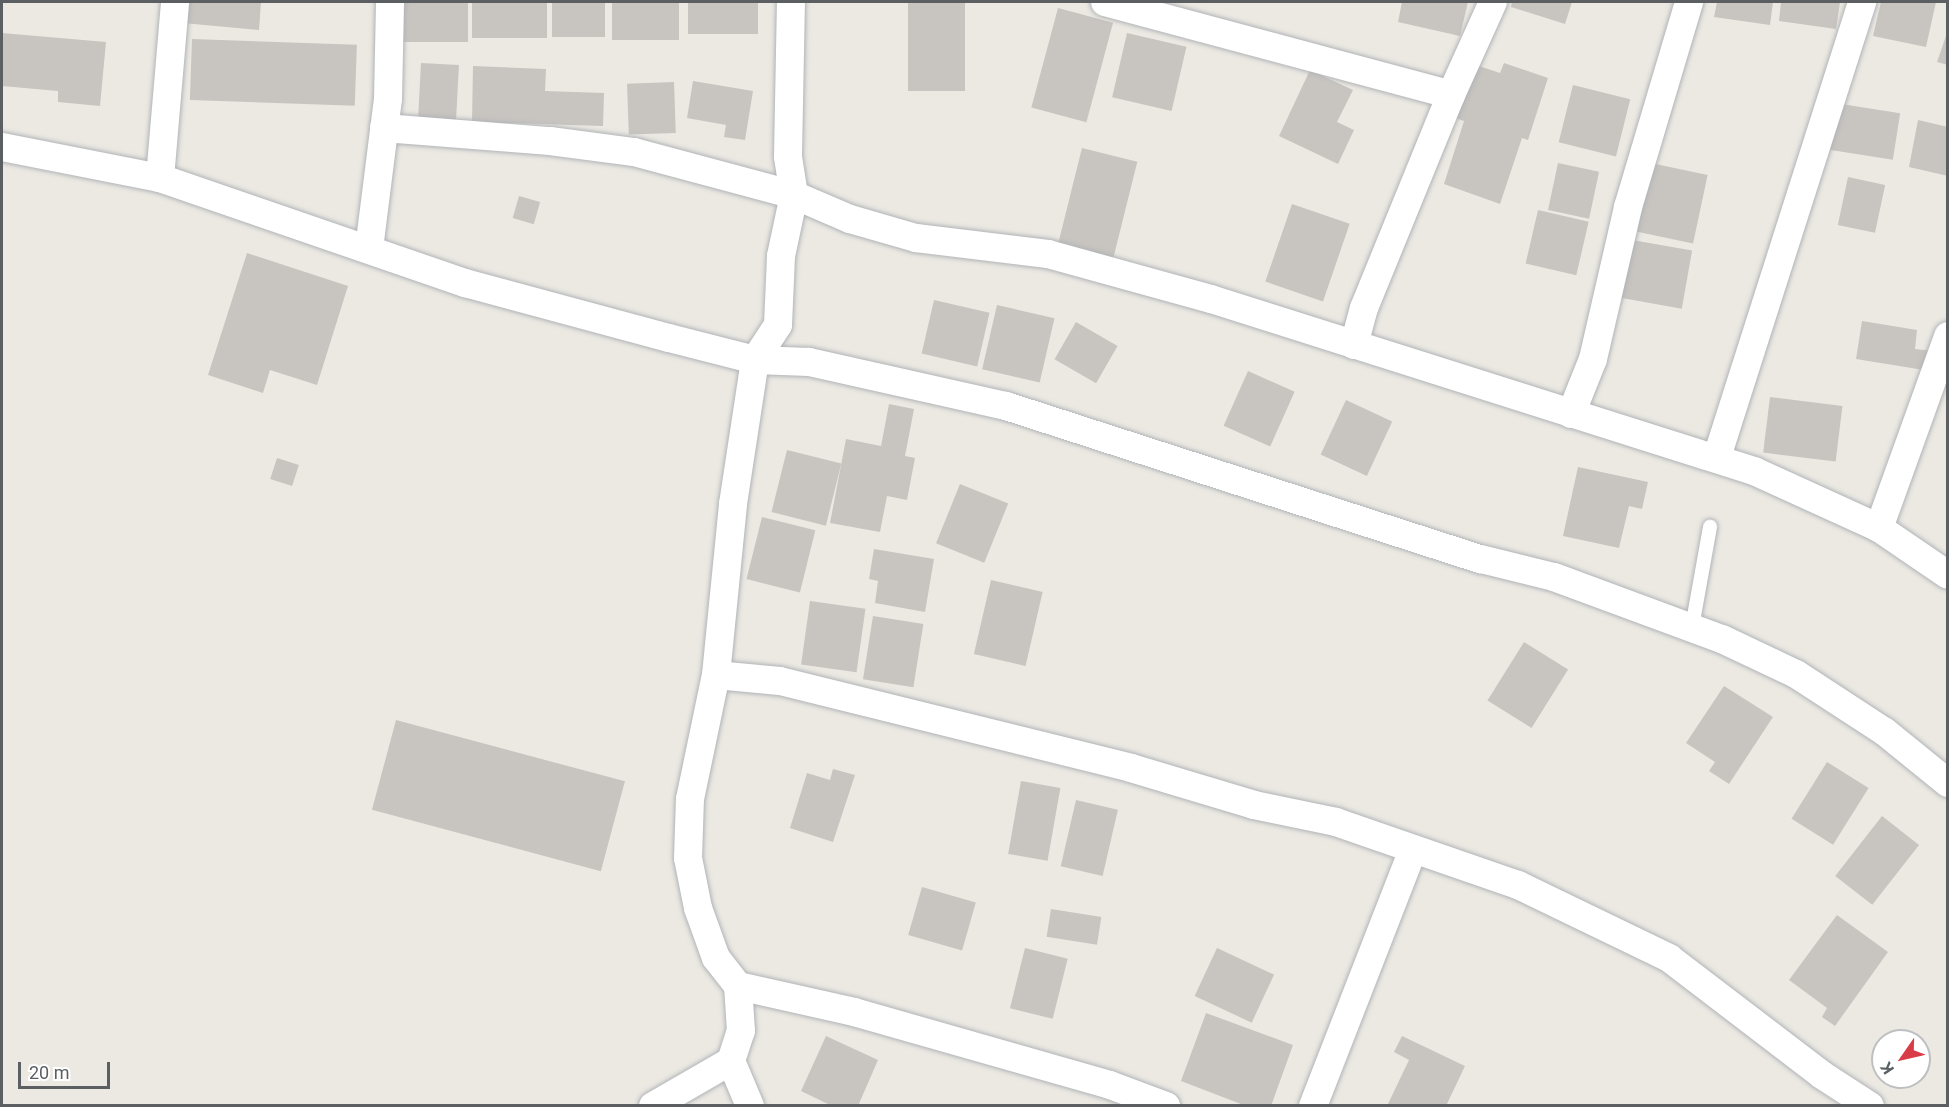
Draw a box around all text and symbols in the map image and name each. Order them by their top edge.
north arrow [1871,1029,1931,1089]
scale bar [21,1050,112,1088]
text: K [1877,1059,1898,1078]
text: 20 m [29,1062,69,1083]

